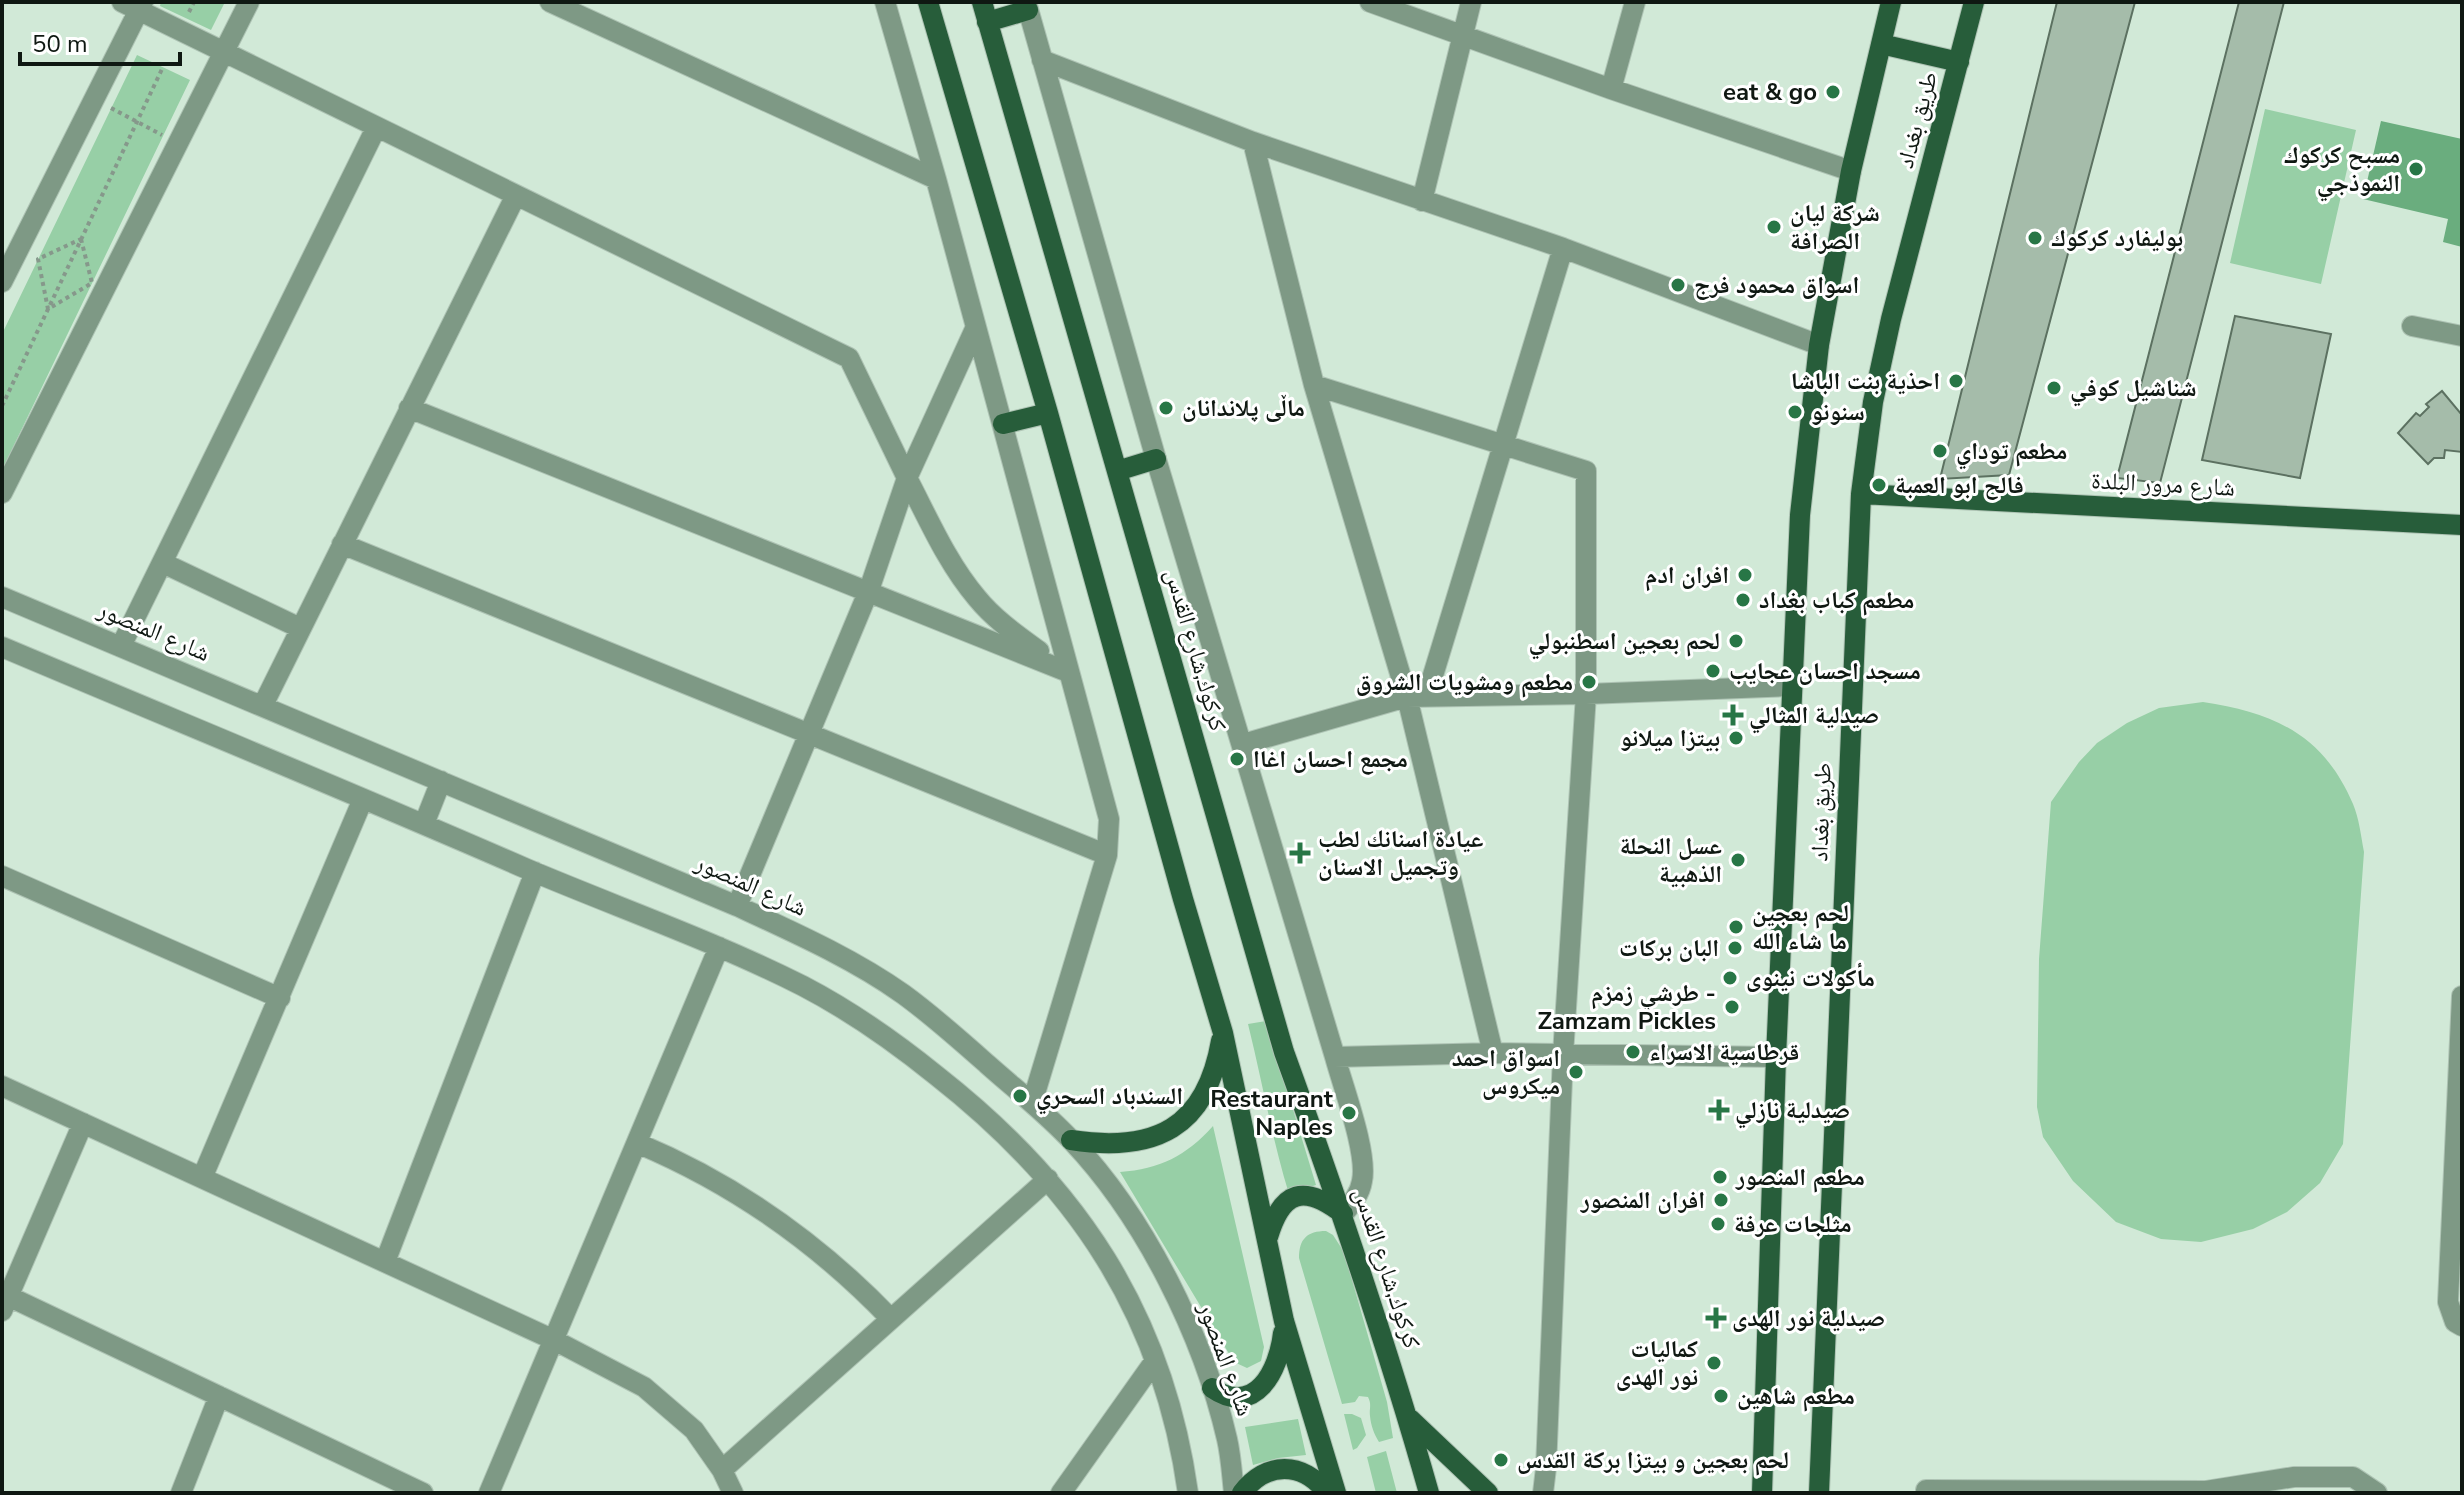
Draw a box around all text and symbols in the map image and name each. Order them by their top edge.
scale bar [20,16,180,66]
text: 50 m [32,28,88,60]
street label: طريق بغداد [1889,68,1945,172]
place label: eat & go [1723,76,1817,108]
marker: eat & go [1824,83,1842,101]
place label: مسبح كركوك النموذجي [2284,139,2400,202]
marker: مسبح كركوك النموذجي [2407,160,2425,178]
place label: شركة ليان الصرافة [1790,197,1880,257]
marker: شركة ليان الصرافة [1765,218,1783,236]
place label: بوليفارد كركوك [2051,222,2183,254]
marker: بوليفارد كركوك [2026,229,2044,247]
place label: اسواق محمود فرج [1694,269,1859,301]
marker: اسواق محمود فرج [1669,276,1687,294]
place label: احذية بنت الباشا [1791,365,1940,397]
marker: احذية بنت الباشا [1947,372,1965,390]
place label: شناشيل كوفي [2070,372,2197,407]
marker: شناشيل كوفي [2045,379,2063,397]
place label: ماڵی پلاندانان [1182,392,1305,424]
place label: سنونو [1811,396,1865,428]
marker: ماڵی پلاندانان [1157,399,1175,417]
marker: سنونو [1786,403,1804,421]
place label: مطعم توداي [1956,435,2067,470]
marker: مطعم توداي [1931,442,1949,460]
street label: شارع مرور البلدة [2090,464,2236,504]
place label: فالح ابو العمبة [1895,469,2024,501]
marker: فالح ابو العمبة [1870,476,1888,494]
place label: افران ادم [1645,559,1729,592]
street label: كركوك,شارع القدس [1158,565,1234,735]
marker: افران ادم [1736,566,1754,584]
place label: مطعم كباب بغداد [1759,584,1914,616]
marker: مطعم كباب بغداد [1734,591,1752,609]
street label: شارع المنصور [92,593,215,669]
place label: لحم بعجين اسطنبولي [1529,625,1720,660]
marker: لحم بعجين اسطنبولي [1727,632,1745,650]
place label: مسجد احسان عجايب [1729,655,1921,687]
marker: مسجد احسان عجايب [1704,662,1722,680]
place label: مطعم ومشويات الشروق [1356,666,1573,698]
marker: مطعم ومشويات الشروق [1580,673,1598,691]
place label: صيدلية المثالي [1749,699,1879,734]
marker: صيدلية المثالي [1724,706,1742,724]
place label: بيتزا ميلانو [1620,722,1720,754]
marker: بيتزا ميلانو [1727,729,1745,747]
place label: مجمع احسان اغاا [1253,743,1408,775]
marker: مجمع احسان اغاا [1228,750,1246,768]
street label: طريق بغداد [1803,762,1839,862]
place label: عيادة اسنانك لطب وتجميل الاسنان [1318,823,1483,883]
place label: عسل النحلة الذهبية [1620,830,1722,890]
marker: عيادة اسنانك لطب وتجميل الاسنان [1289,842,1311,864]
street label: شارع المنصور [689,846,812,924]
marker: عسل النحلة الذهبية [1729,851,1747,869]
place label: لحم بعجين ما شاء الله [1752,897,1849,957]
marker: لحم بعجين ما شاء الله [1727,918,1745,936]
place label: البان بركات [1619,932,1719,964]
marker: البان بركات [1726,939,1744,957]
place label: مأكولات نينوى [1746,962,1875,994]
marker: مأكولات نينوى [1721,969,1739,987]
place label: طرشي زمزم - Zamzam Pickles [1537,977,1716,1037]
marker: طرشي زمزم - Zamzam Pickles [1723,998,1741,1016]
place label: قرطاسية الاسراء [1649,1036,1799,1068]
place label: اسواق احمد ميكروس [1452,1042,1560,1102]
marker: قرطاسية الاسراء [1624,1043,1642,1061]
marker: اسواق احمد ميكروس [1567,1063,1585,1081]
place label: السندباد السحري [1036,1080,1183,1115]
place label: Restaurant Naples [1210,1083,1334,1143]
marker: السندباد السحري [1011,1087,1029,1105]
place label: صيدلية نازلي [1735,1094,1850,1129]
marker: صيدلية نازلي [1710,1101,1728,1119]
marker: Restaurant Naples [1340,1104,1358,1122]
place label: مطعم المنصور [1735,1161,1865,1193]
marker: مطعم المنصور [1711,1168,1729,1186]
street label: كركوك,شارع القدس [1346,1184,1428,1353]
place label: افران المنصور [1580,1184,1705,1216]
marker: افران المنصور [1712,1191,1730,1209]
place label: مثلجات عرفة [1734,1208,1852,1240]
marker: مثلجات عرفة [1709,1215,1727,1233]
street label: شارع المنصور [1190,1297,1261,1420]
place label: صيدلية نور الهدى [1732,1302,1885,1334]
marker: صيدلية نور الهدى [1707,1309,1725,1327]
place label: كماليات نور الهدى [1616,1333,1698,1393]
marker: كماليات نور الهدى [1705,1354,1723,1372]
place label: مطعم شاهين [1737,1380,1855,1412]
marker: مطعم شاهين [1712,1387,1730,1405]
place label: لحم بعجين و بيتزا بركة القدس [1517,1444,1789,1476]
marker: لحم بعجين و بيتزا بركة القدس [1492,1451,1510,1469]

